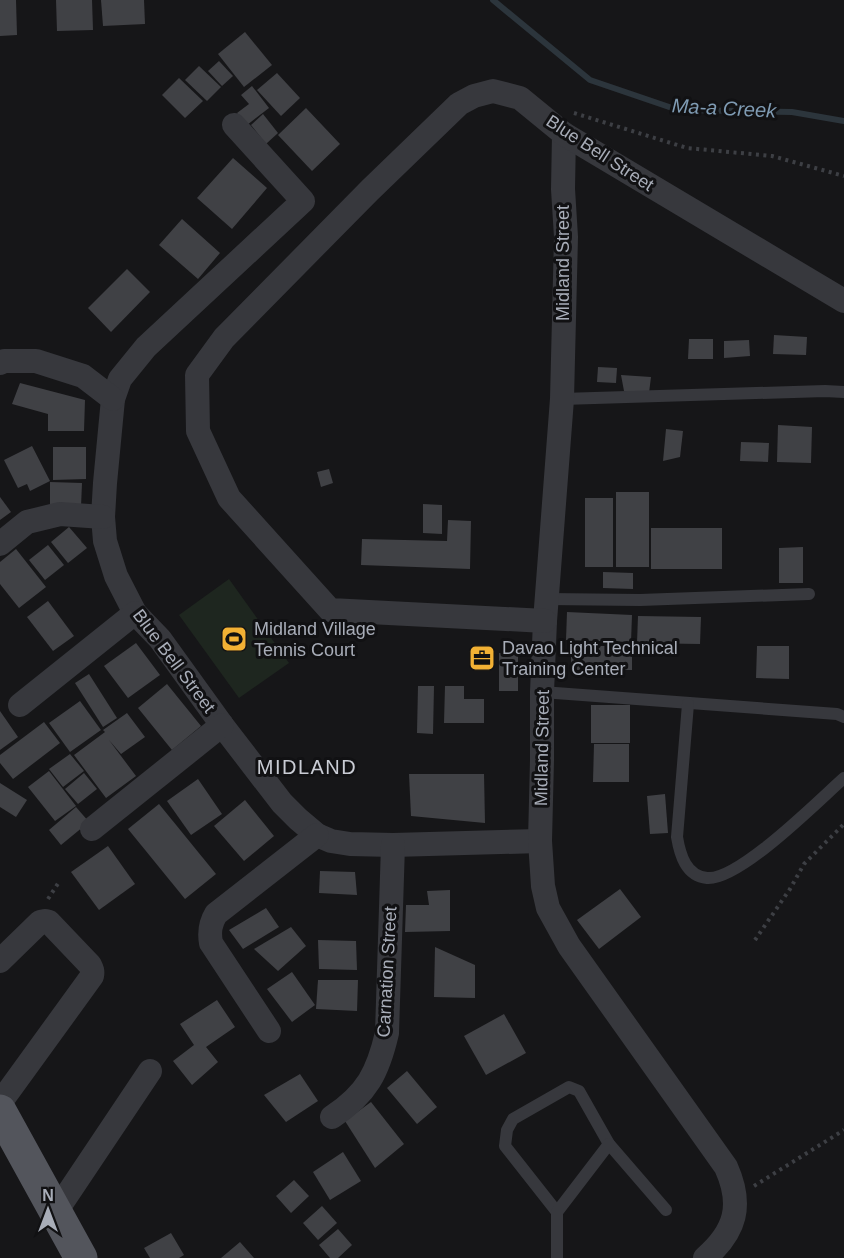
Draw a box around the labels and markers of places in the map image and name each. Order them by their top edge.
place label: Midland Village Tennis Court [254,619,376,660]
sports icon: Midland Village Tennis Court [219,624,249,654]
place label: Davao Light Technical Training Center [502,638,678,679]
office icon: Davao Light Technical Training Center [467,643,497,673]

